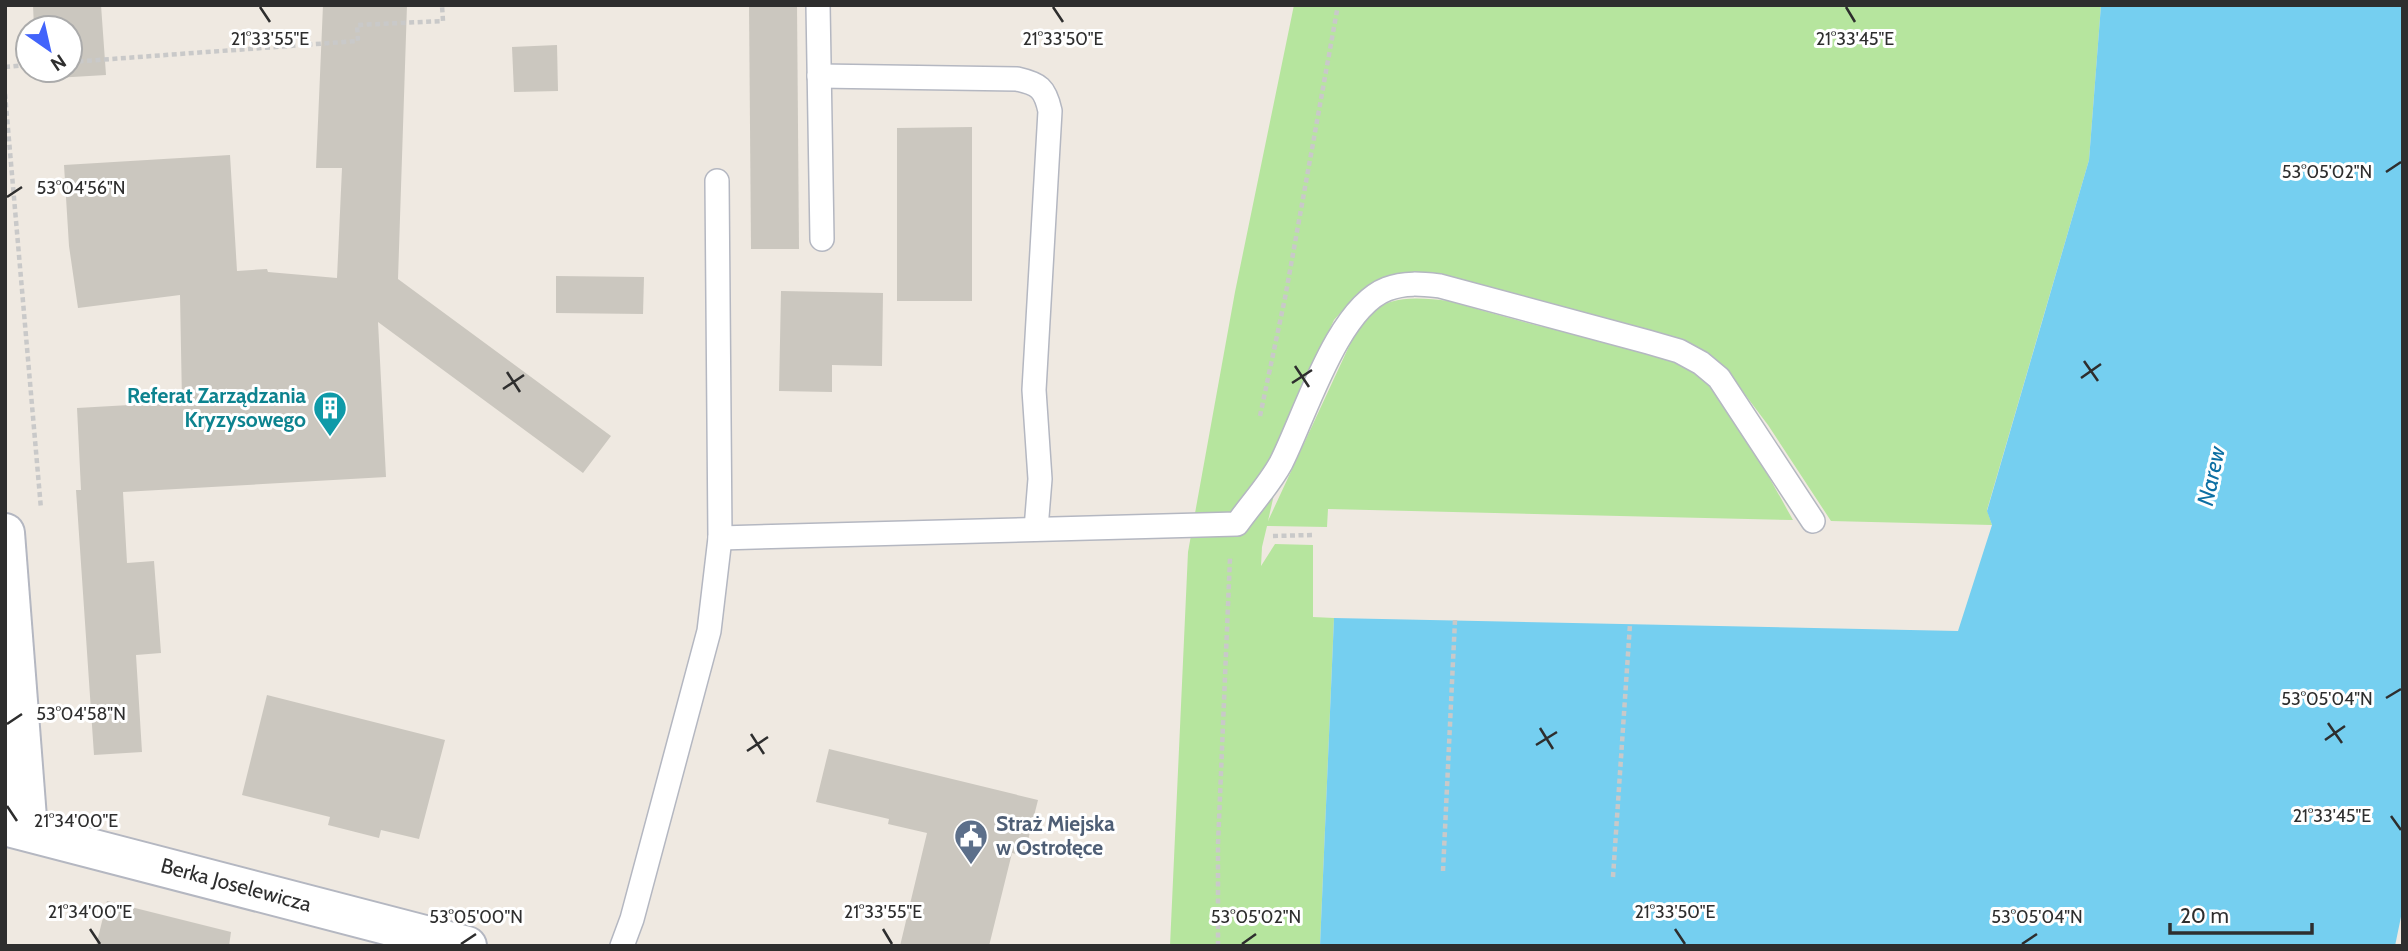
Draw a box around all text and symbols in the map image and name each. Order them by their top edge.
north arrow [14,14,84,84]
text: 21°33'55"E [231,28,309,50]
text: 21°33'50"E [1022,28,1104,50]
text: 21°33'45"E [1816,28,1894,50]
text: N [46,49,70,76]
text: 53°05'02"N [2282,161,2372,183]
text: 53°04'56"N [37,177,126,199]
place label: Referat Zarządzania Kryzysowego [127,383,307,432]
building icon: Referat Zarządzania Kryzysowego [311,389,349,438]
water label: Narew [2191,443,2231,508]
text: 53°05'04"N [2281,688,2373,710]
text: 53°04'58"N [36,703,126,725]
text: 21°33'45"E [2293,805,2371,827]
text: 21°34'00"E [34,810,118,832]
place label: Straż Miejska w Ostrołęce [996,811,1115,860]
public building icon: Straż Miejska w Ostrołęce [952,817,990,866]
street label: Berka Joselewicza [158,852,314,917]
scale bar [2170,892,2312,936]
text: 21°34'00"E [48,901,132,923]
text: 21°33'55"E [844,901,922,923]
text: 21°33'50"E [1634,901,1716,923]
text: 20 m [2180,903,2229,928]
text: 53°05'00"N [429,906,523,928]
text: 53°05'02"N [1211,906,1301,928]
text: 53°05'04"N [1991,906,2083,928]

